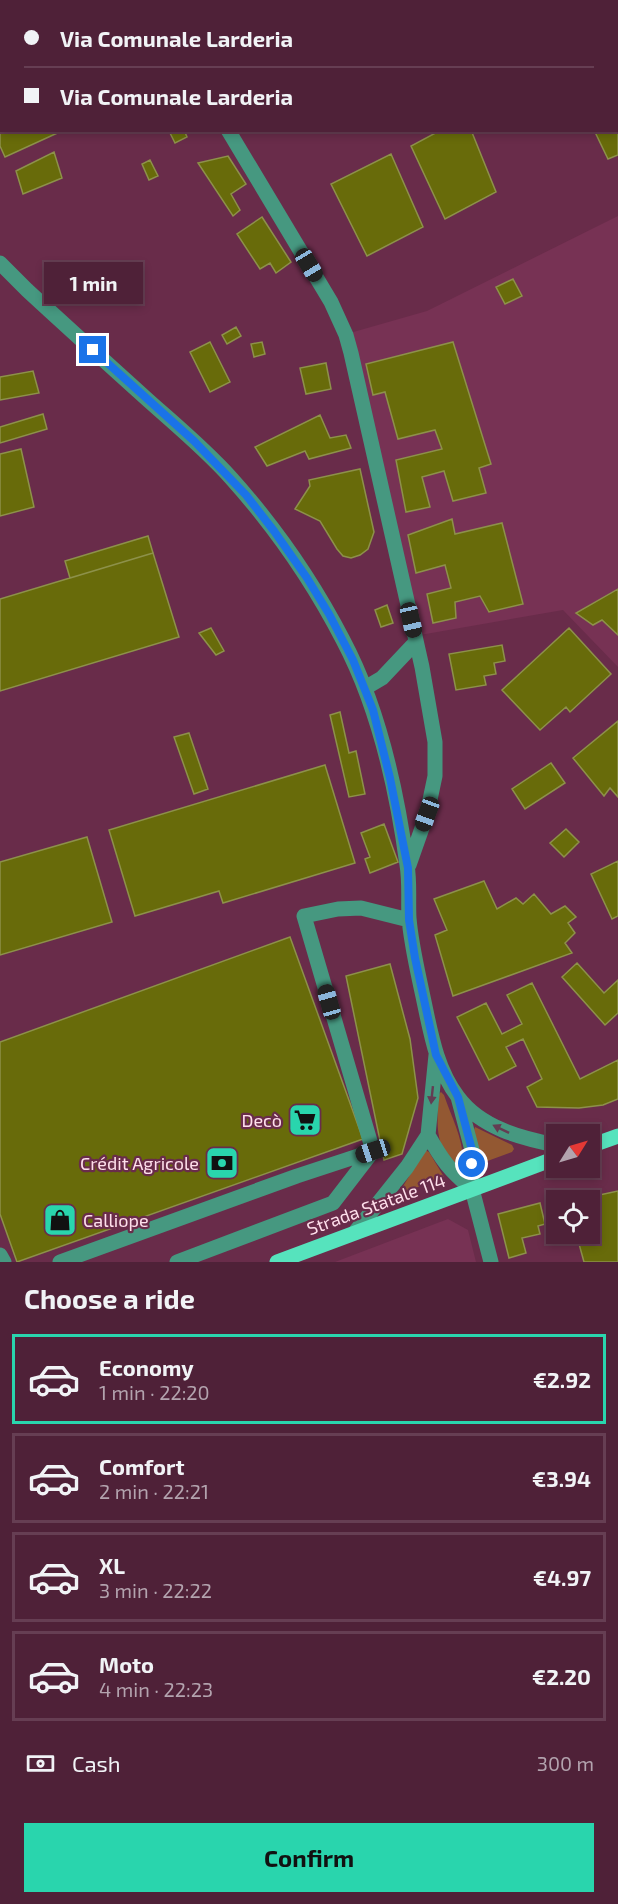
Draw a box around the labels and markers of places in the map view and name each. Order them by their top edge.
supermarket icon: Decò [287,1102,323,1138]
place label: Decò [242,1109,282,1131]
bank icon: Crédit Agricole [204,1145,240,1181]
place label: Crédit Agricole [80,1152,199,1174]
shop icon: Calliope [42,1202,78,1238]
place label: Calliope [83,1209,149,1231]

